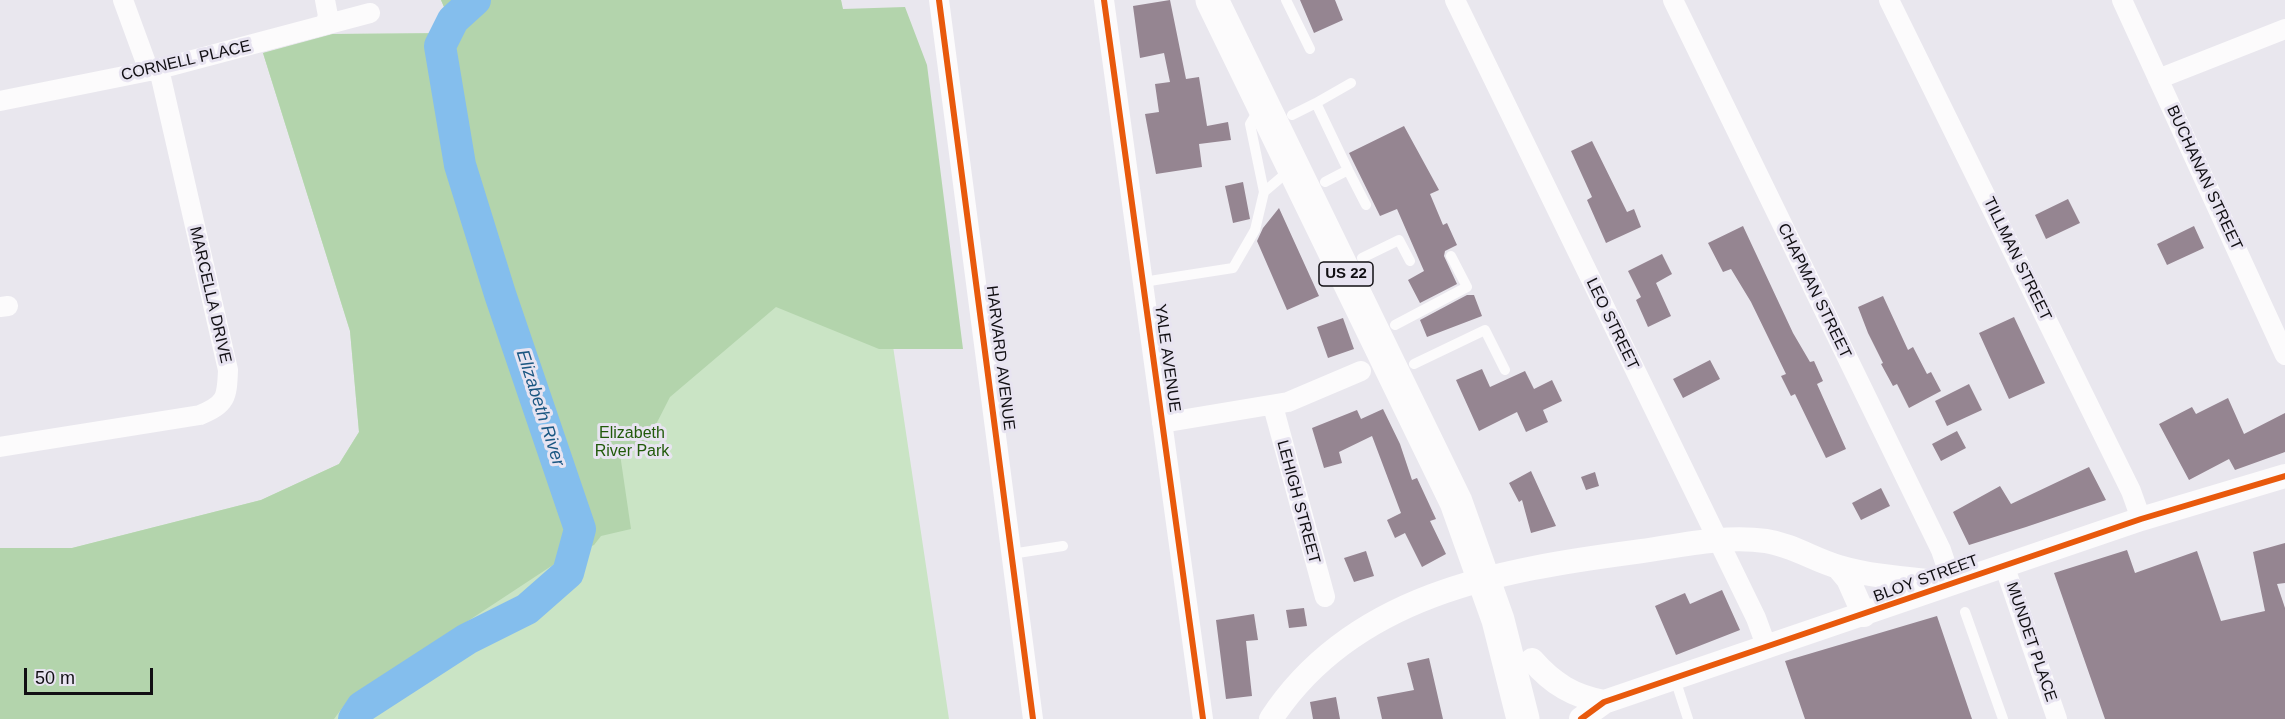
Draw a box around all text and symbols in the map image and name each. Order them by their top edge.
street label: CORNELL PLACE [119,37,253,85]
street label: BUCHANAN STREET [2162,103,2246,253]
street label: TILLMAN STREET [1979,194,2055,324]
street label: CHAPMAN STREET [1773,220,1855,362]
street label: MARCELLA DRIVE [185,225,235,365]
road number: US 22 [1319,262,1373,286]
street label: LEO STREET [1582,275,1642,373]
street label: HARVARD AVENUE [982,284,1018,432]
street label: YALE AVENUE [1150,303,1184,413]
water label: Elizabeth River [511,347,569,469]
park label: Elizabeth River Park [595,424,669,462]
street label: LEHIGH STREET [1272,438,1324,566]
street label: BLOY STREET [1871,551,1981,607]
street label: MUNDET PLACE [2002,580,2060,704]
scale bar [27,656,156,694]
text: 50 m [35,668,75,688]

